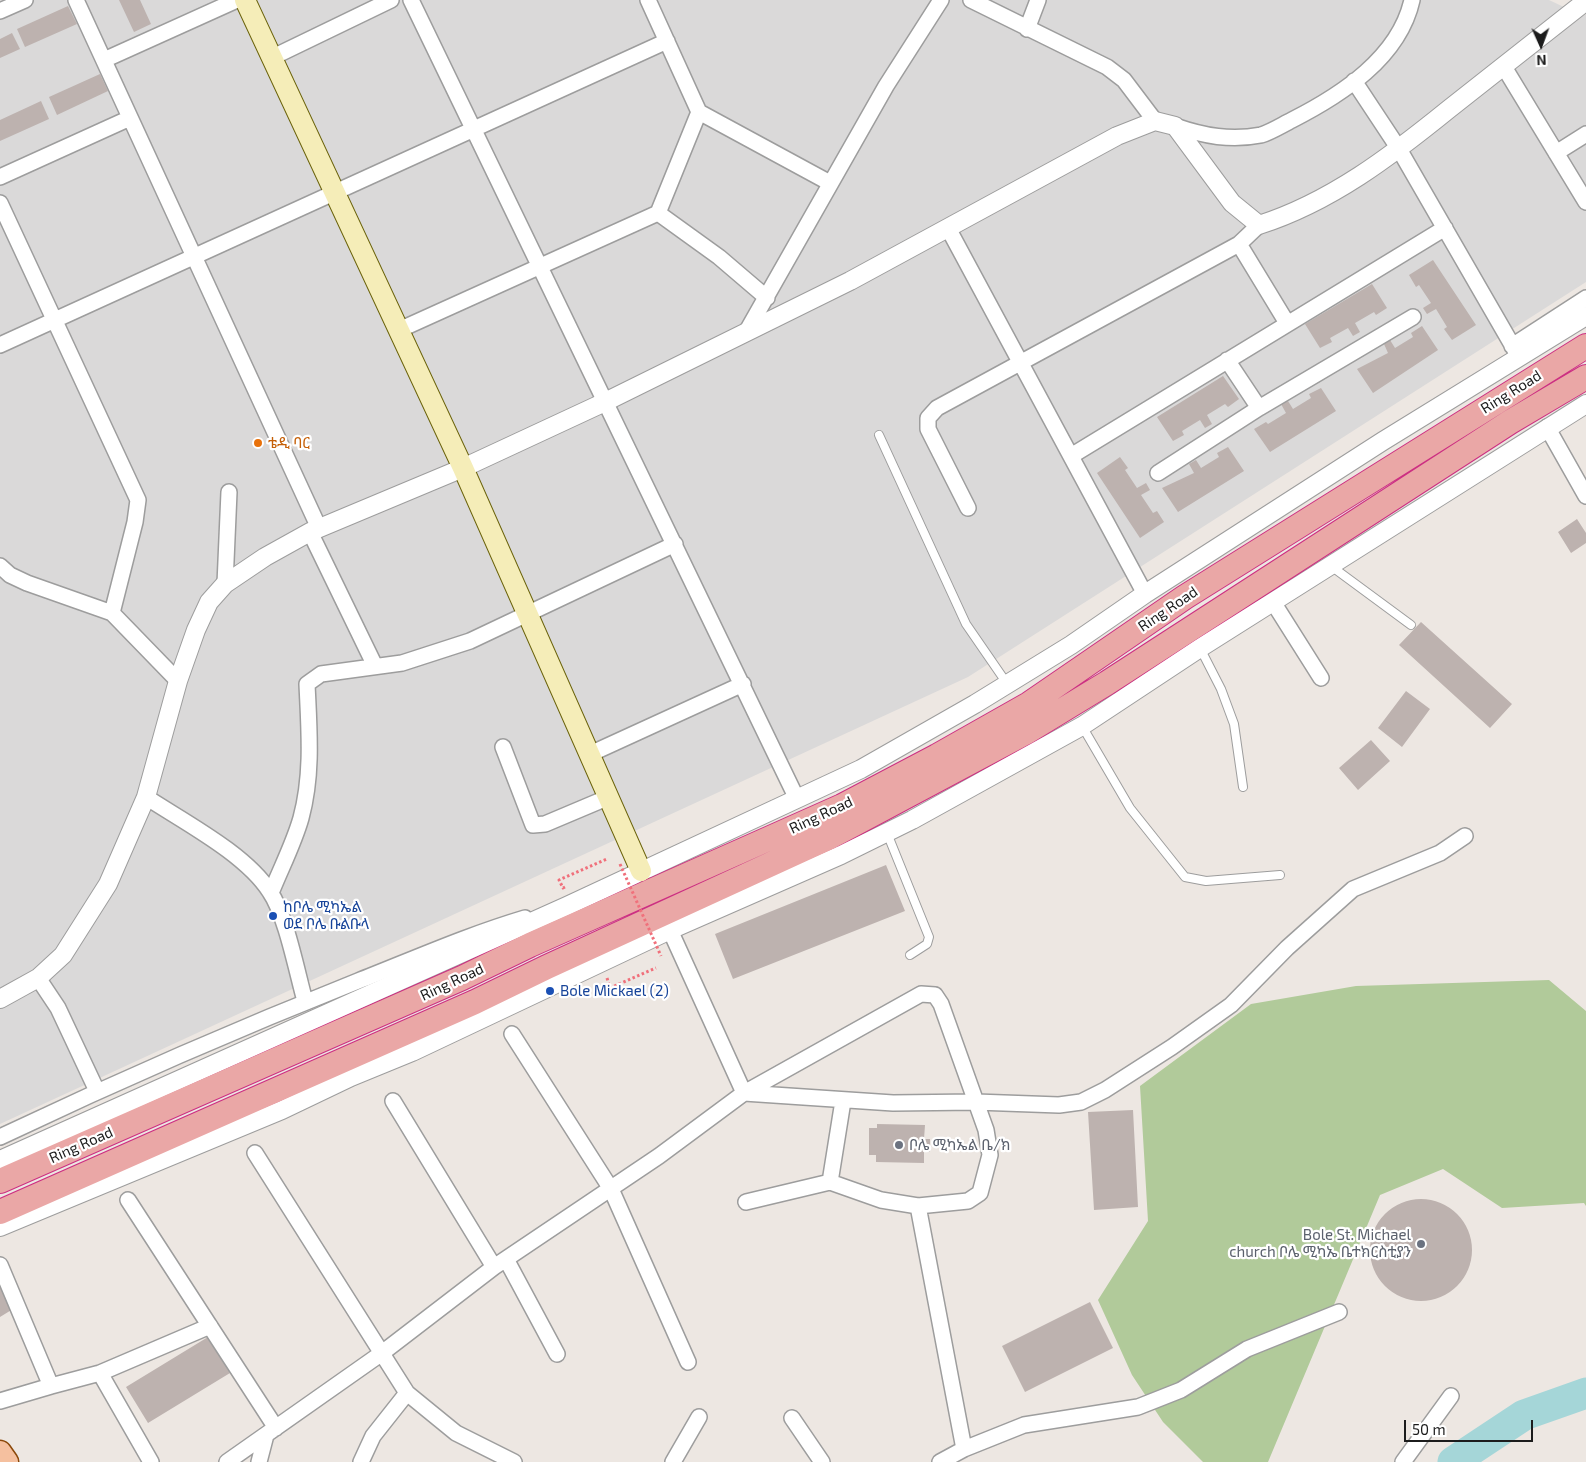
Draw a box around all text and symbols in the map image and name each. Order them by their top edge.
north arrow [1516,20,1566,70]
text: N [1536,52,1547,69]
street label: Ring Road [1477,366,1545,418]
place label: ቴዲ ባር [268,434,310,452]
marker: ቴዲ ባር [252,437,264,449]
street label: Ring Road [1135,583,1201,635]
street label: Ring Road [786,792,856,838]
place label: ከቦሌ ሚካኤል ወደ ቦሌ ቡልቡላ [283,898,369,933]
marker: ከቦሌ ሚካኤል ወደ ቦሌ ቡልቡላ [267,910,279,922]
street label: Ring Road [417,959,487,1005]
place label: Bole Mickael (2) [560,982,669,1000]
marker: Bole Mickael (2) [544,985,556,997]
street label: Ring Road [46,1123,116,1167]
place label: ቦሌ ሚካኤል ቤ/ክ [909,1136,1010,1154]
marker: ቦሌ ሚካኤል ቤ/ክ [893,1139,905,1151]
place label: Bole St. Michael church ቦሌ ሚካኤ ቤተክርስቲያን [1229,1226,1411,1261]
marker: Bole St. Michael church ቦሌ ሚካኤ ቤተክርስቲያን [1415,1238,1427,1250]
scale bar [1406,1410,1535,1442]
text: 50 m [1412,1420,1446,1438]

